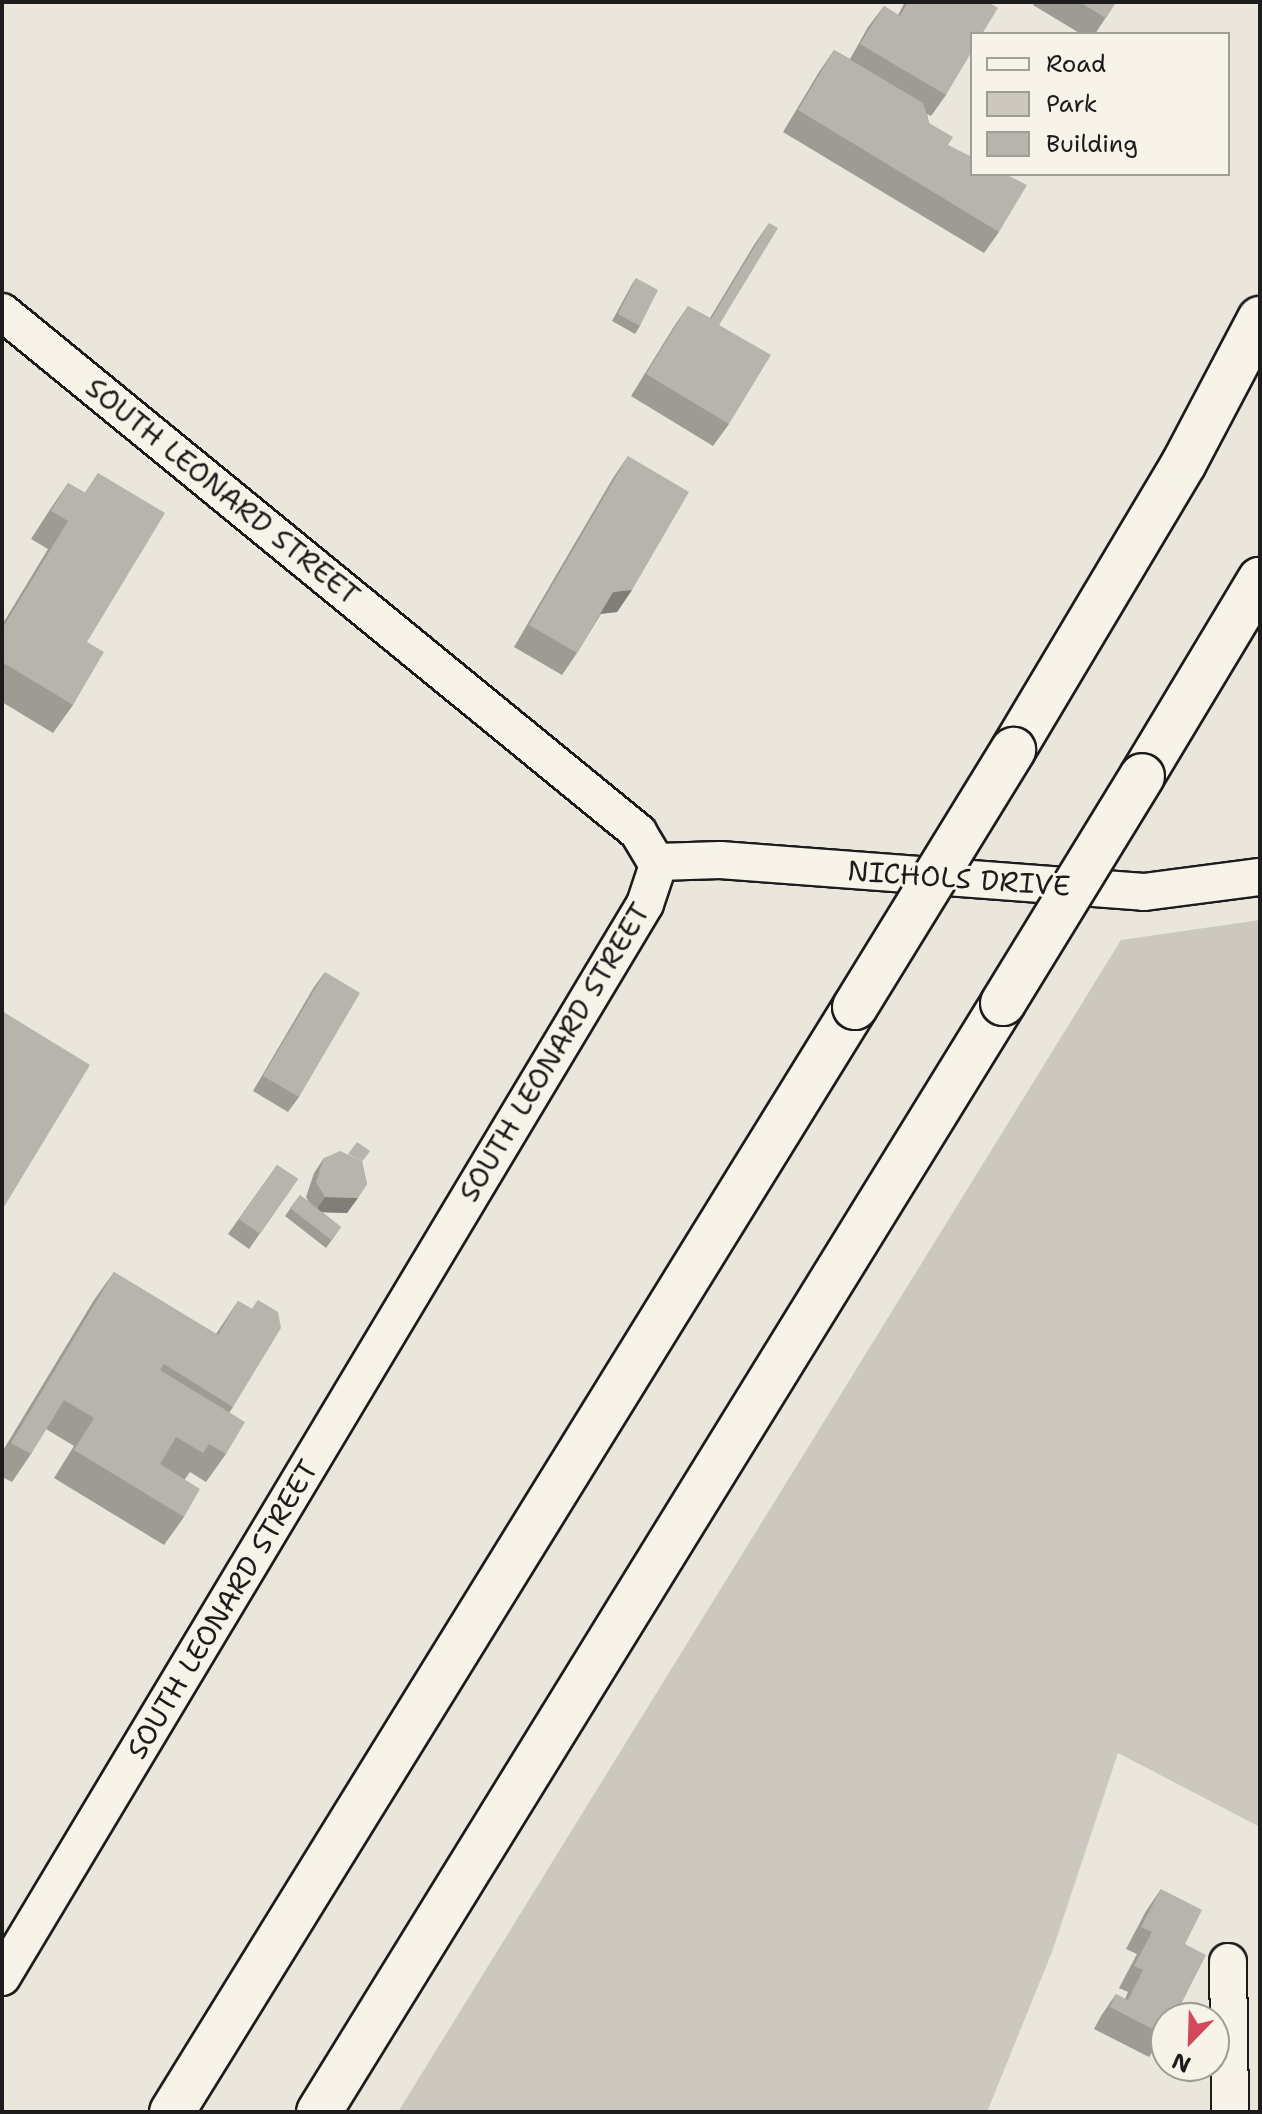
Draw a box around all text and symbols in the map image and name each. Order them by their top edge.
legend [970,32,1230,176]
text: Road [1046,48,1106,80]
text: Park [1046,88,1098,120]
text: Building [1046,128,1138,160]
street label: SOUTH LEONARD STREET [79,370,367,612]
street label: NICHOLS DRIVE [846,853,1072,903]
street label: SOUTH LEONARD STREET [451,897,657,1207]
street label: SOUTH LEONARD STREET [119,1454,325,1764]
north arrow [1150,2002,1230,2082]
text: N [1168,2046,1195,2079]

